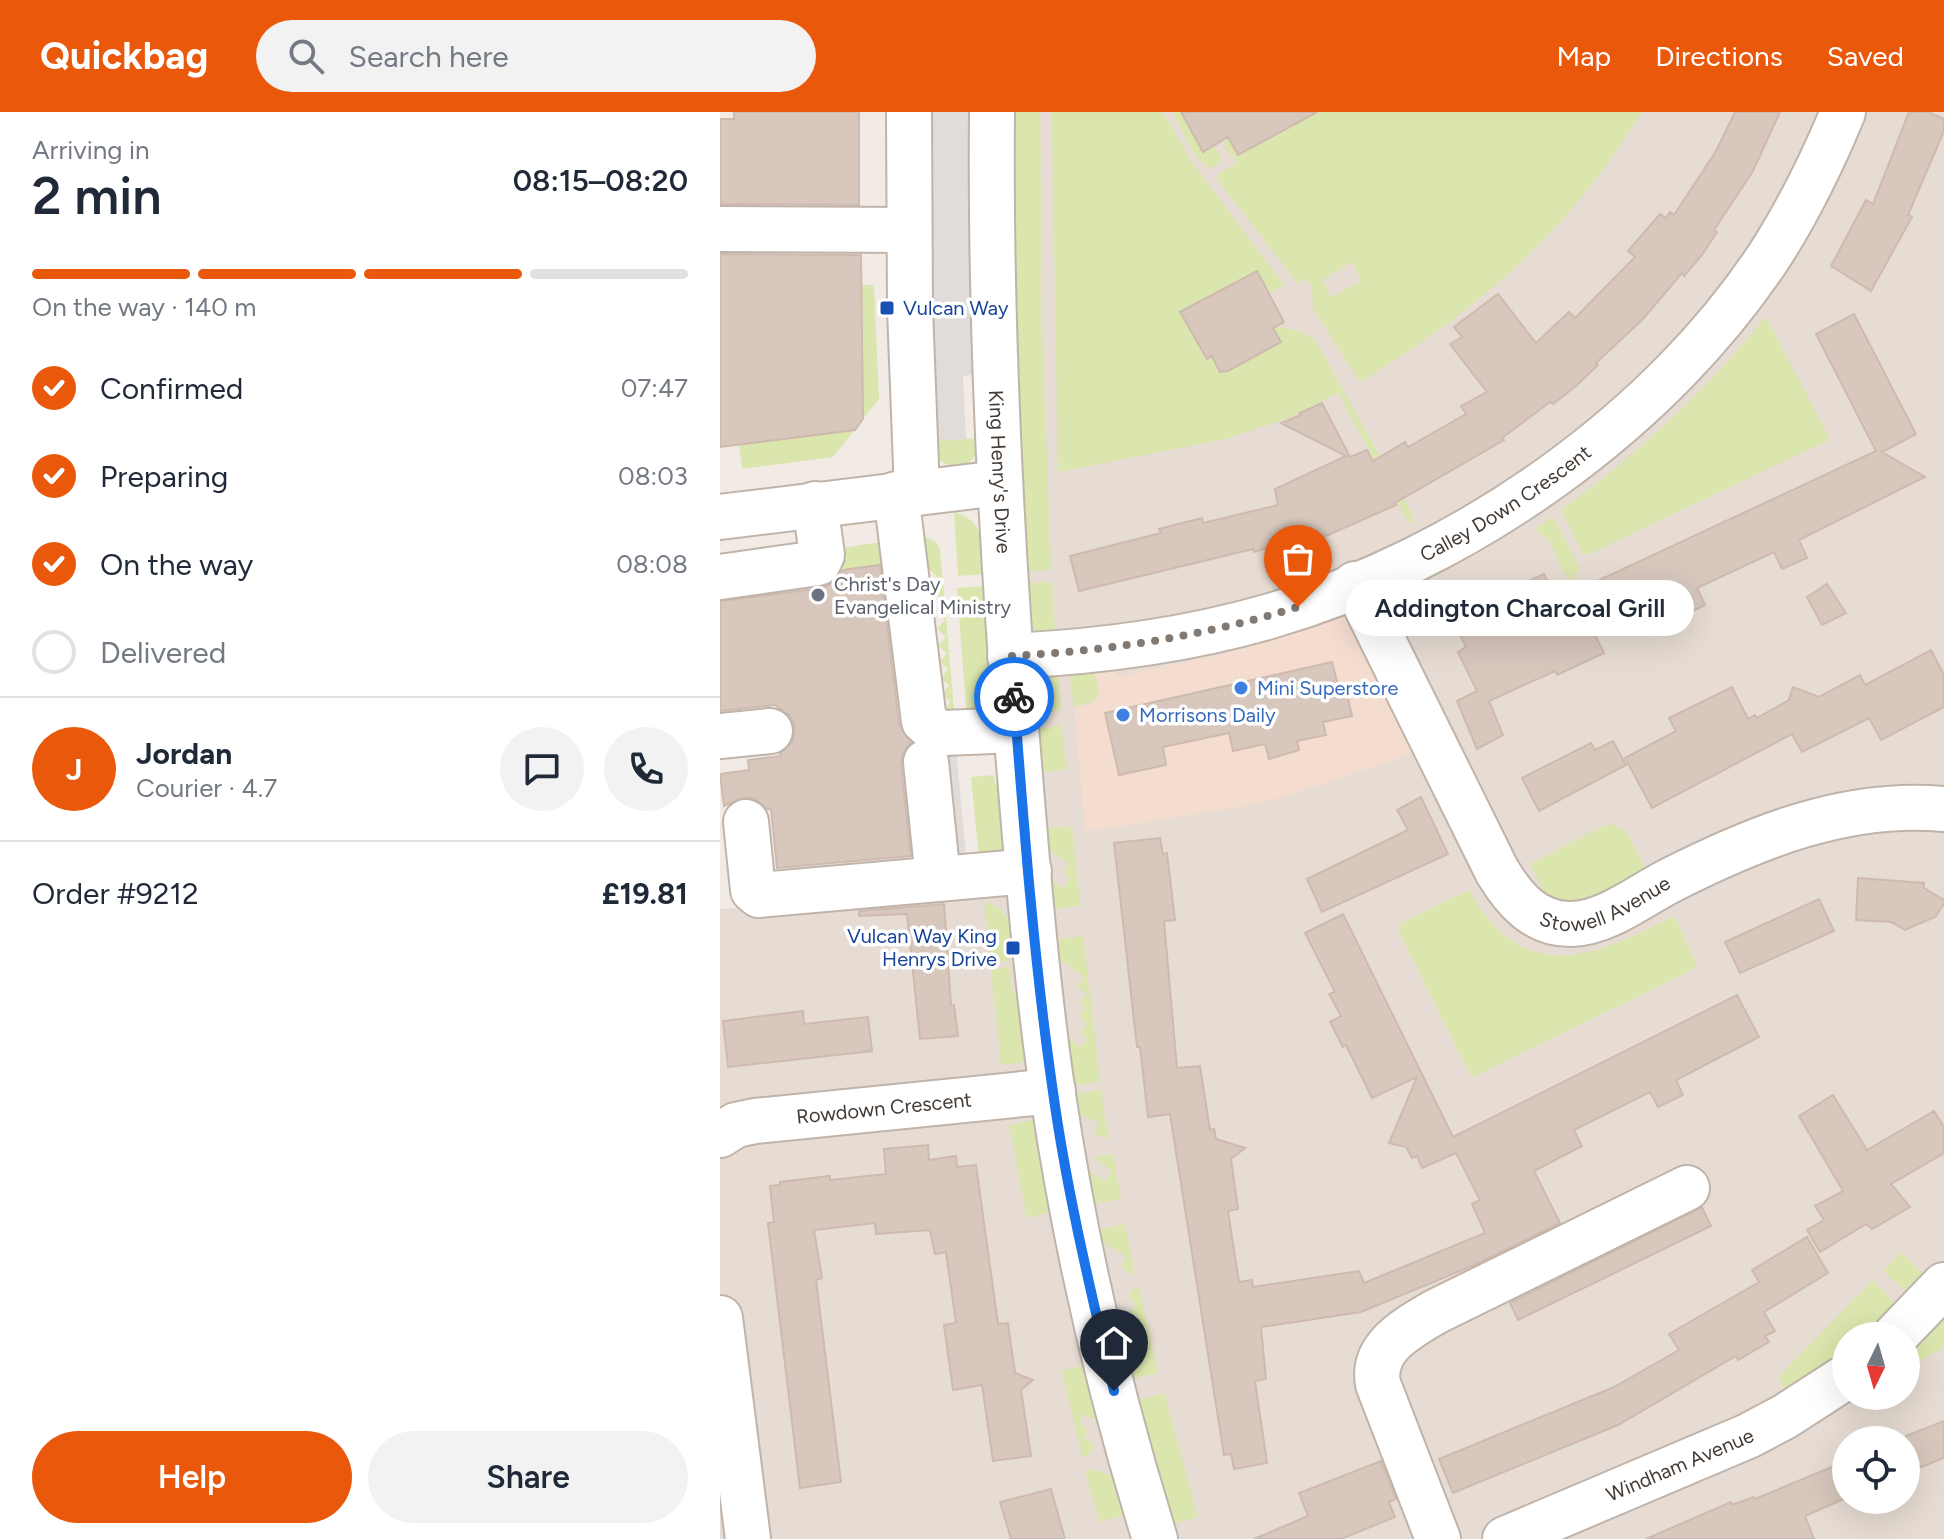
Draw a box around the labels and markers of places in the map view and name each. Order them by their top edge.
place label: Vulcan Way [903,296,1009,320]
marker: Vulcan Way [878,299,896,317]
pin [1264,525,1332,607]
place label: Christ's Day Evangelical Ministry [834,572,1011,619]
callout: Addington Charcoal Grill [1346,579,1694,635]
marker: Christ's Day Evangelical Ministry [809,586,827,604]
place label: Mini Superstore [1257,676,1398,700]
marker: Mini Superstore [1232,679,1250,697]
place label: Morrisons Daily [1139,703,1276,727]
marker: Morrisons Daily [1114,706,1132,724]
place label: Vulcan Way King Henrys Drive [847,924,997,971]
marker: Vulcan Way King Henrys Drive [1004,939,1022,957]
pin [1080,1309,1148,1391]

